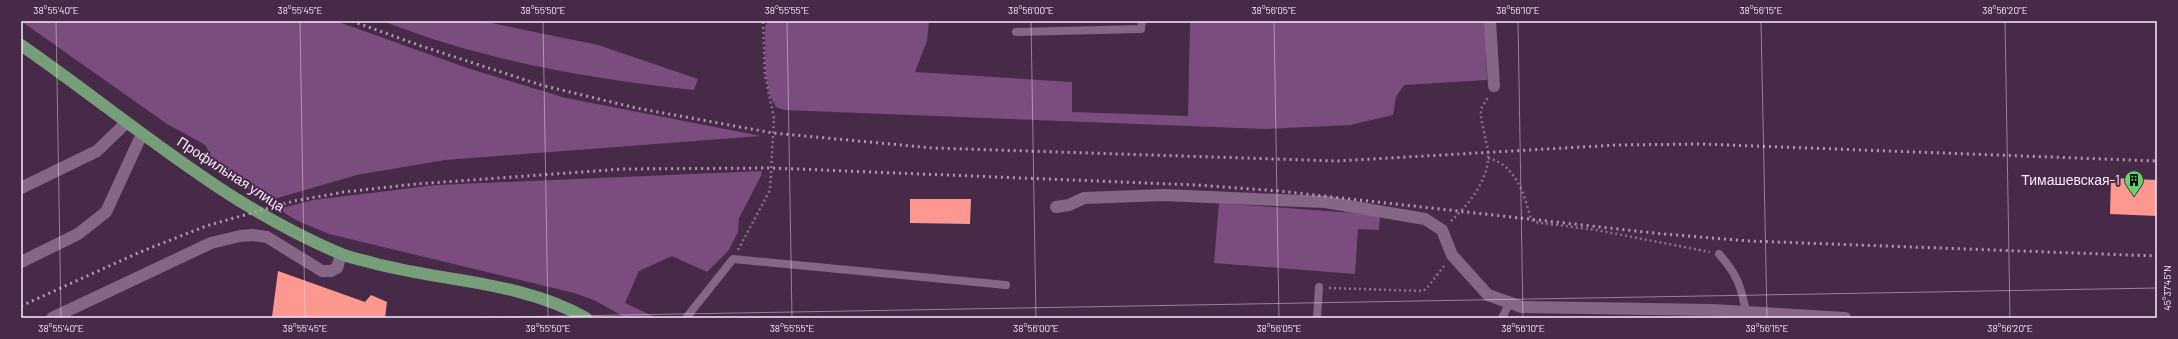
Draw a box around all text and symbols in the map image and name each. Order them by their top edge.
text: 38°55'40"E [33,4,79,16]
text: 38°55'45"E [277,4,323,16]
text: 38°55'50"E [520,4,566,16]
text: 38°55'55"E [765,4,809,16]
text: 38°56'00"E [1008,4,1054,16]
text: 38°56'05"E [1251,4,1297,16]
text: 38°56'10"E [1496,4,1540,16]
text: 38°56'15"E [1739,4,1783,16]
text: 38°56'20"E [1982,4,2028,16]
street label: Профильная улица [174,132,288,215]
building icon: Тимашевская-1 [2123,169,2145,197]
place label: Тимашевская-1 [2021,171,2120,188]
text: 45°37'45"N [2161,265,2173,311]
text: 38°55'40"E [38,322,84,334]
text: 38°55'45"E [282,322,328,334]
text: 38°55'50"E [525,322,571,334]
text: 38°55'55"E [770,322,814,334]
text: 38°56'00"E [1013,322,1059,334]
text: 38°56'05"E [1256,322,1302,334]
text: 38°56'10"E [1501,322,1545,334]
text: 38°56'15"E [1745,322,1789,334]
text: 38°56'20"E [1987,322,2033,334]

